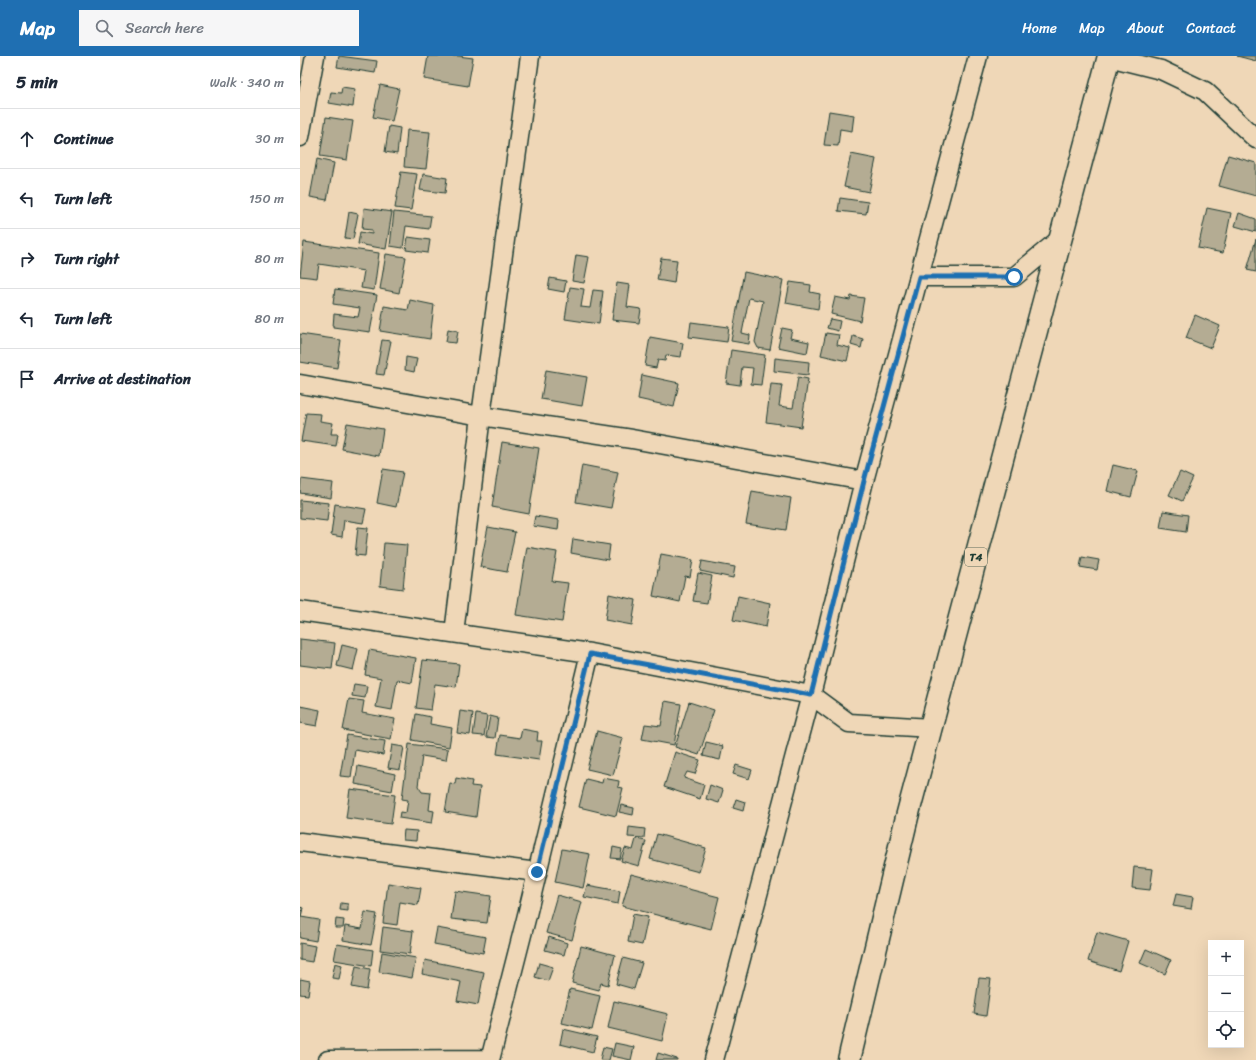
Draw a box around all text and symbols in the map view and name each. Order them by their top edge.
search box [79,10,359,46]
text: Map [20,12,55,45]
text: Search here [125,15,204,41]
text: Home [1022,16,1057,41]
text: Map [1079,16,1105,41]
text: About [1127,16,1164,41]
text: Contact [1186,16,1236,41]
icon: search [93,17,115,39]
text: 5 min [16,67,58,97]
text: Walk · 340 m [210,71,284,94]
text: Continue [54,126,114,152]
text: 30 m [255,127,284,150]
icon: ahead [16,128,38,150]
text: Turn left [54,186,112,212]
text: 150 m [249,187,284,210]
icon: left [16,188,38,210]
text: Turn right [54,246,119,272]
text: 80 m [255,247,284,270]
icon: right [16,248,38,270]
route start [1005,268,1023,286]
text: Turn left [54,306,112,332]
text: 80 m [255,307,284,330]
icon: left [16,308,38,330]
text: Arrive at destination [54,366,191,392]
icon: arrive [16,368,38,390]
road number: T4 [965,548,987,566]
route end [528,863,546,881]
map controls [1208,940,1244,1048]
button: + [1208,940,1244,976]
button: − [1208,976,1244,1012]
button: locate [1208,1012,1244,1048]

